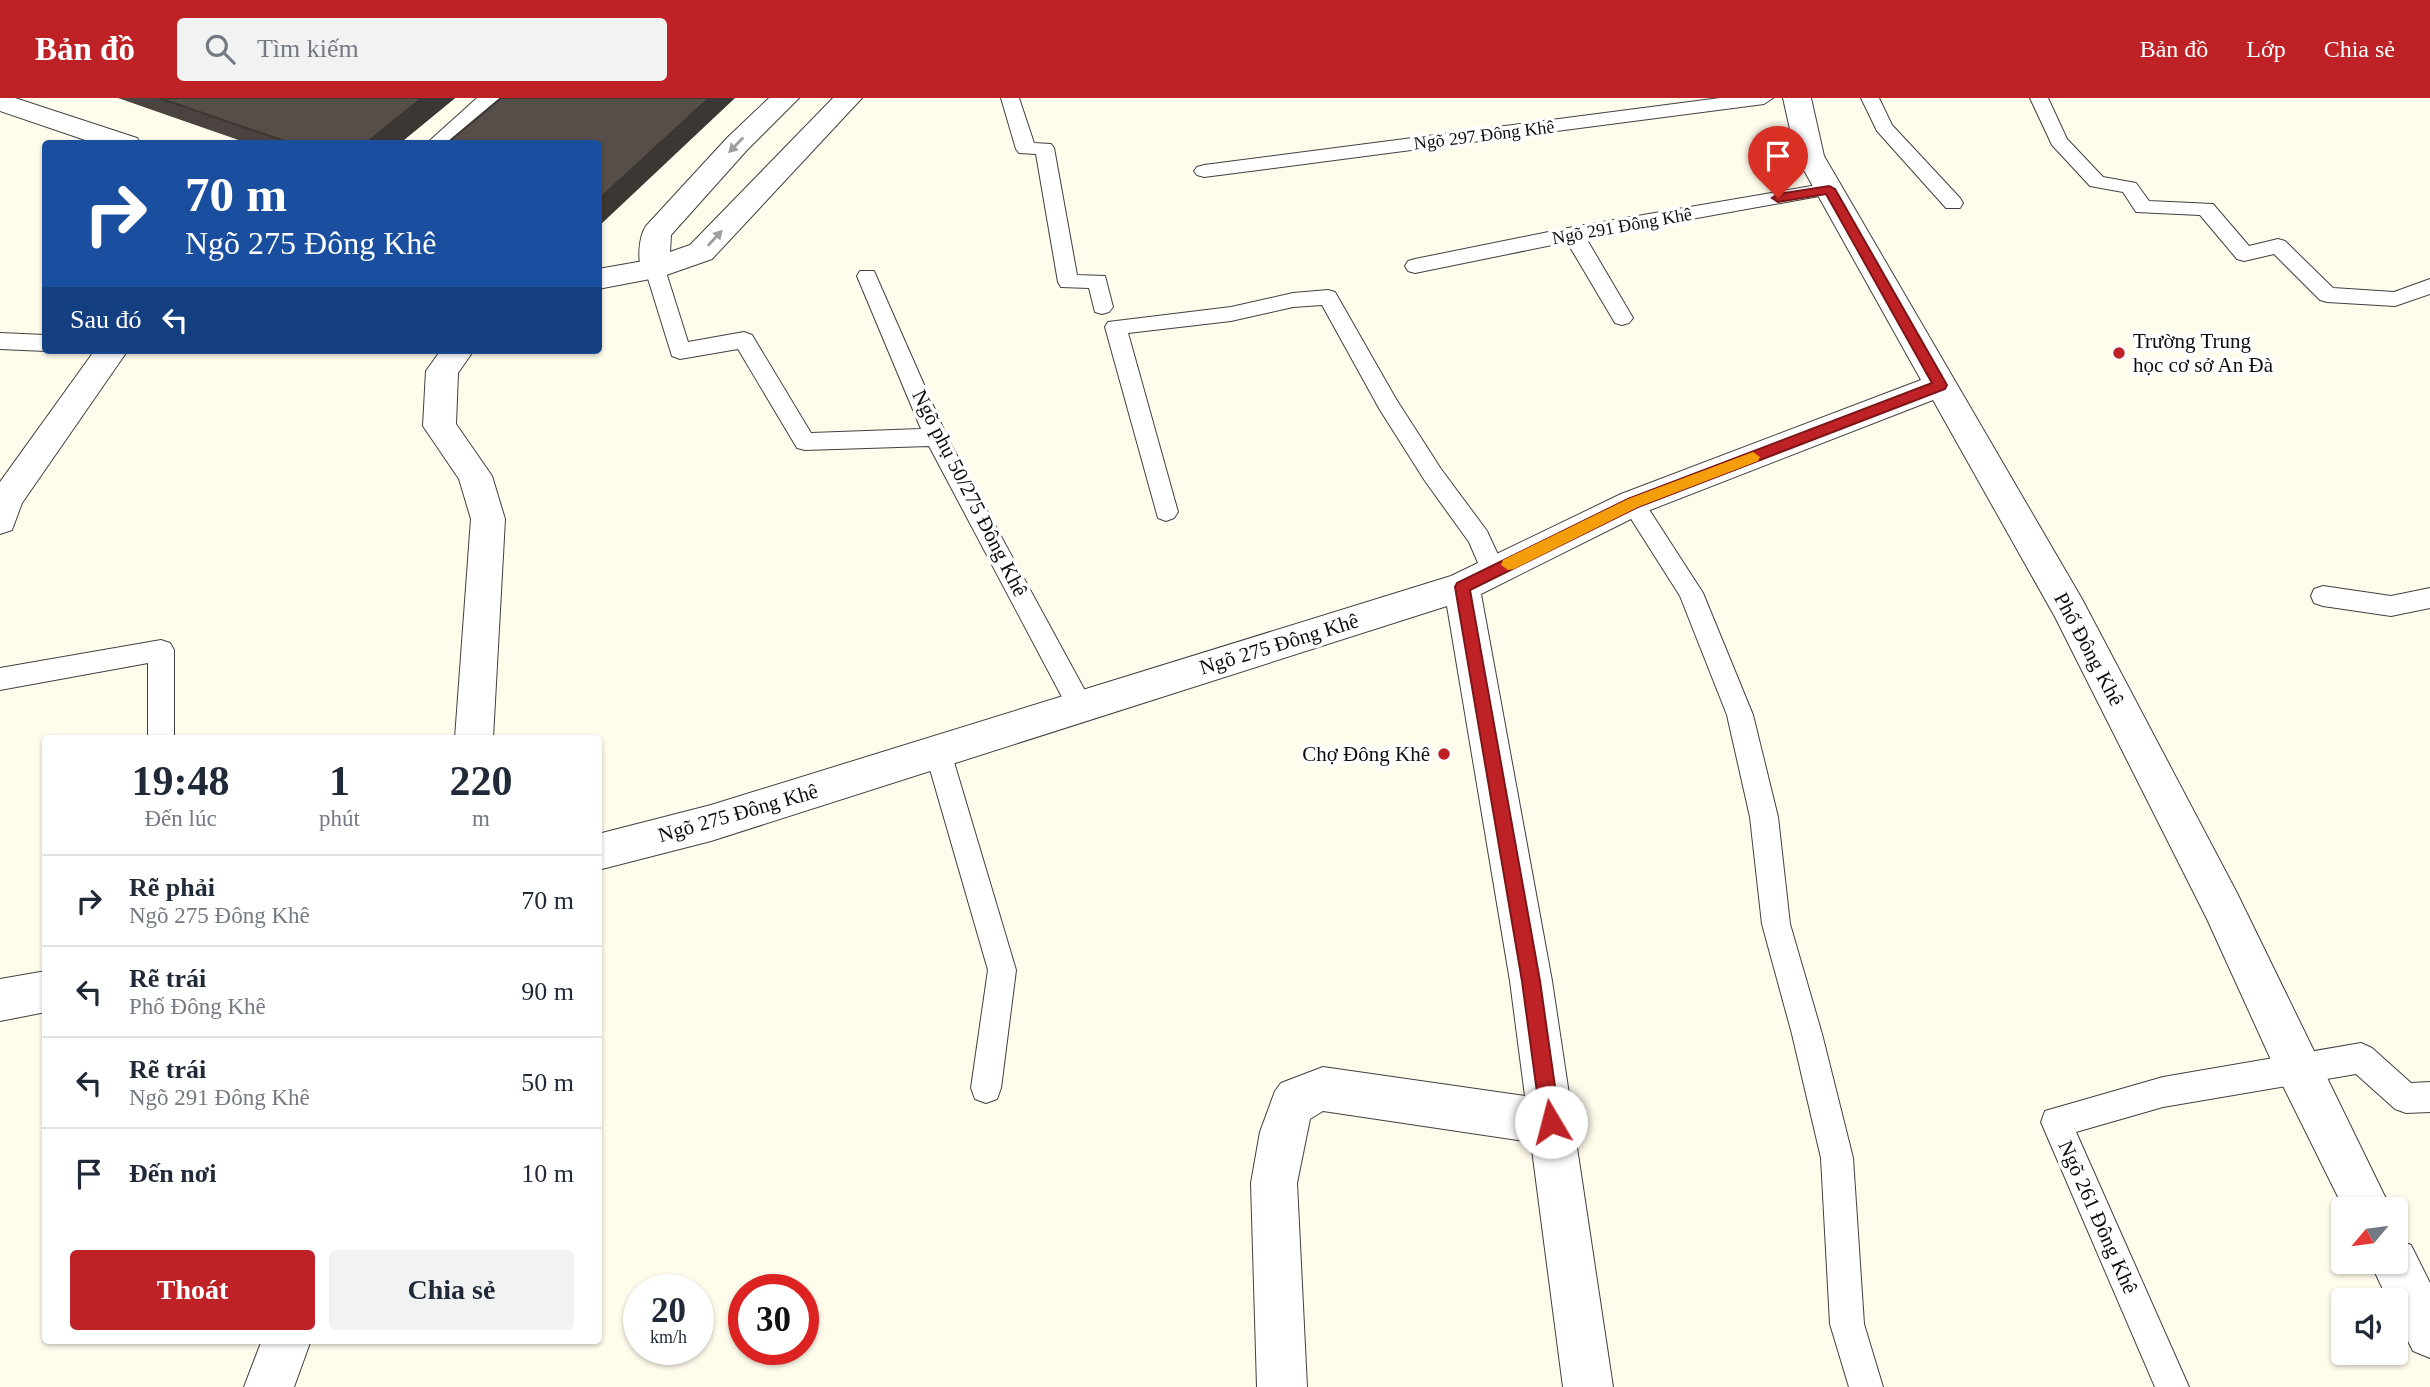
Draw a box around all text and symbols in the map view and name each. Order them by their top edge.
search box [177,18,667,81]
icon: search [201,30,239,68]
text: Bản đồ [35,31,135,67]
text: Tìm kiếm [257,34,359,63]
text: Bản đồ [2140,36,2208,62]
text: Lớp [2246,36,2286,62]
text: Chia sẻ [2324,36,2395,62]
street label: Ngõ 297 Đông Khê [1413,116,1555,154]
pin [1748,126,1808,198]
one-way arrow [727,137,744,154]
icon: arrive [1759,137,1797,175]
text: 70 m [185,167,287,222]
icon: right [70,168,161,259]
street label: Ngõ 291 Đông Khê [1551,204,1693,248]
text: Ngõ 275 Đông Khê [185,225,437,261]
one-way arrow [706,230,722,247]
icon: left [156,301,194,339]
text: Sau đó [70,305,142,334]
place label: Trường Trung học cơ sở An Đà [2133,329,2274,377]
marker: Trường Trung học cơ sở An Đà [2111,345,2127,361]
street label: Ngõ phụ 50/275 Đông Khê [907,386,1033,600]
street label: Phố Đông Khê [2049,588,2129,710]
street label: Ngõ 275 Đông Khê [1197,608,1361,680]
place label: Chợ Đông Khê [1302,742,1430,766]
marker: Chợ Đông Khê [1436,746,1452,762]
text: 19:48 [132,758,230,804]
text: 1 [329,758,350,804]
text: 220 [449,758,512,804]
street label: Ngõ 275 Đông Khê [655,779,821,847]
text: Đến lúc [144,806,217,831]
text: phút [319,806,360,831]
text: m [472,806,490,831]
text: Rẽ phải [129,873,215,902]
icon: right [70,882,108,920]
text: 70 m [521,886,574,915]
text: Ngõ 275 Đông Khê [129,903,310,928]
text: Rẽ trái [129,964,206,993]
icon: left [70,973,108,1011]
text: 90 m [521,977,574,1006]
text: Phố Đông Khê [129,994,266,1019]
text: Rẽ trái [129,1055,206,1084]
icon: left [70,1064,108,1102]
text: 50 m [521,1068,574,1097]
text: Ngõ 291 Đông Khê [129,1085,310,1110]
position arrow [1514,1085,1588,1159]
street label: Ngõ 261 Đông Khê [2053,1137,2143,1297]
icon: arrive [70,1155,108,1193]
text: Đến nơi [129,1159,216,1188]
text: 10 m [521,1159,574,1188]
north arrow [2331,1197,2408,1274]
map controls [2331,1197,2408,1365]
button: Thoát [70,1250,315,1330]
button: Chia sẻ [329,1250,574,1330]
speed limit sign: 30 [728,1274,819,1365]
button: sound [2331,1288,2408,1365]
text: 20 [651,1291,686,1330]
text: km/h [650,1327,687,1347]

